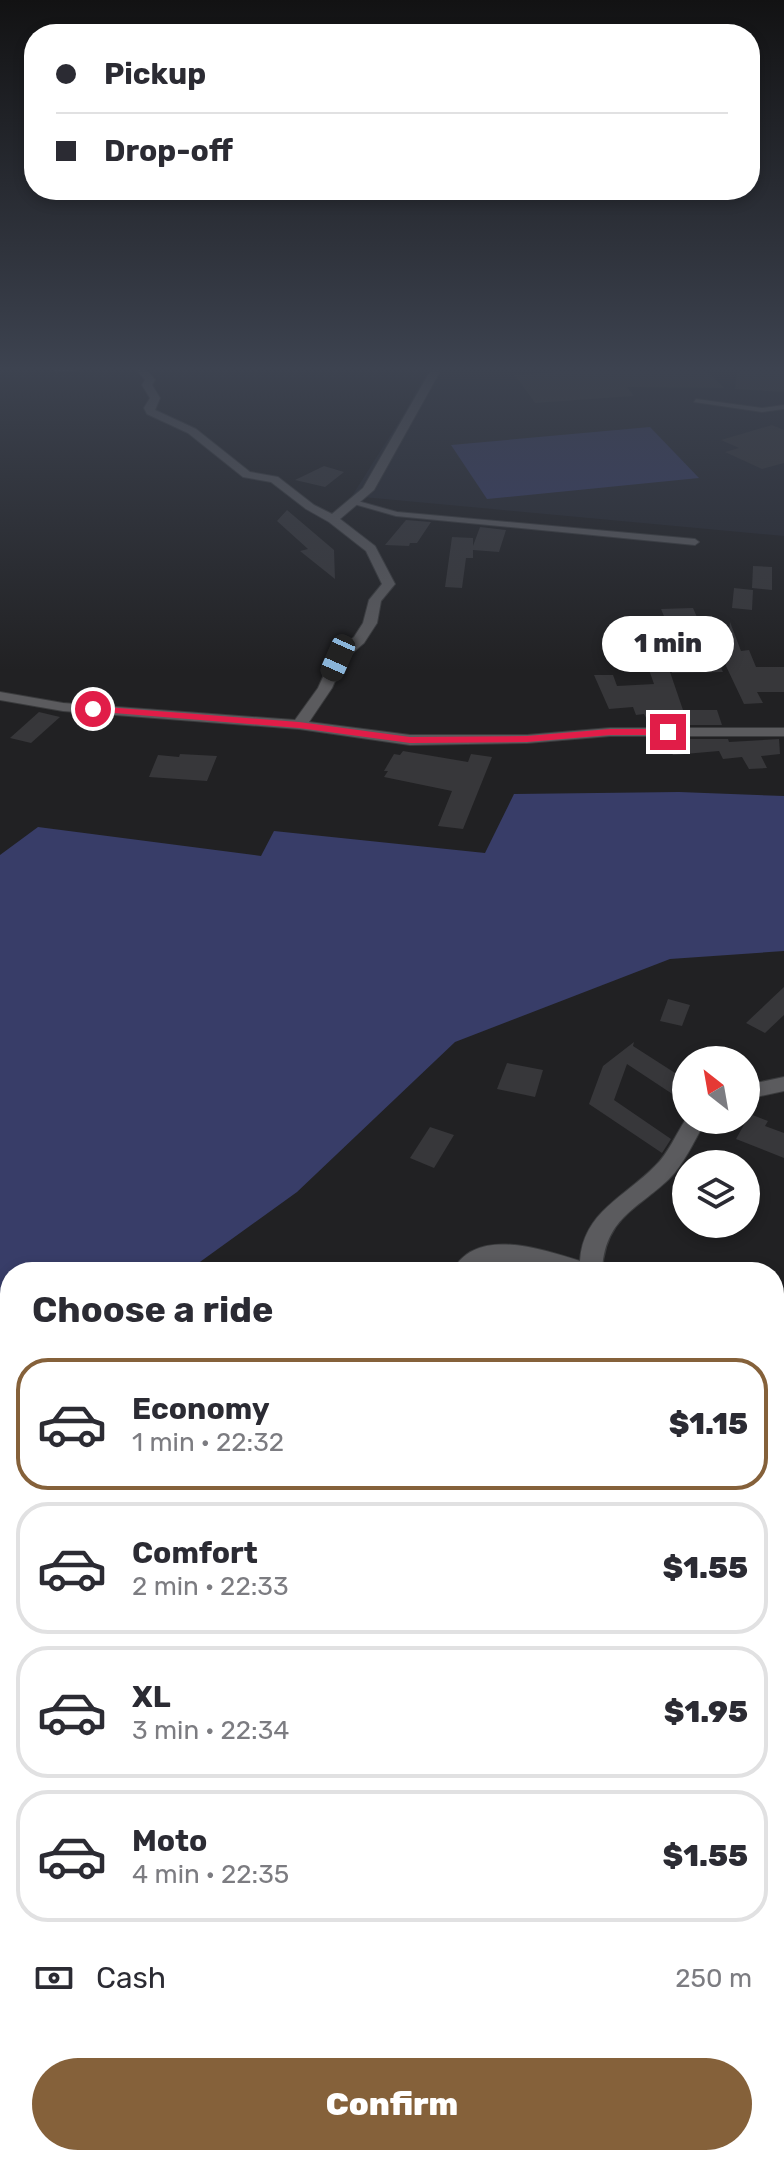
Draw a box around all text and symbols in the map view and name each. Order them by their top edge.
text: Pickup [104,56,206,92]
text: Drop-off [104,133,233,169]
callout: 1 min [602,616,734,672]
text: 1 min [634,628,702,659]
car [317,631,359,685]
route start [75,691,111,727]
route end [650,714,686,750]
north arrow [672,1046,760,1134]
map controls [672,1046,760,1238]
button: layers [672,1150,760,1238]
text: Choose a ride [32,1288,273,1331]
icon: car [36,1388,108,1460]
text: Economy [132,1391,270,1427]
text: $1.15 [669,1406,748,1442]
text: 1 min · 22:32 [132,1427,284,1458]
icon: car [36,1532,108,1604]
text: Comfort [132,1535,258,1571]
text: $1.55 [663,1550,748,1586]
text: 2 min · 22:33 [132,1571,289,1602]
icon: car [36,1676,108,1748]
text: XL [132,1679,171,1715]
text: $1.95 [664,1694,748,1730]
text: 3 min · 22:34 [132,1715,289,1746]
icon: car [36,1820,108,1892]
text: Moto [132,1823,207,1859]
text: $1.55 [663,1838,748,1874]
text: 4 min · 22:35 [132,1859,289,1890]
icon: cash [32,1956,76,2000]
text: Cash [96,1960,166,1996]
text: 250 m [675,1963,752,1994]
button: Confirm [32,2058,752,2150]

